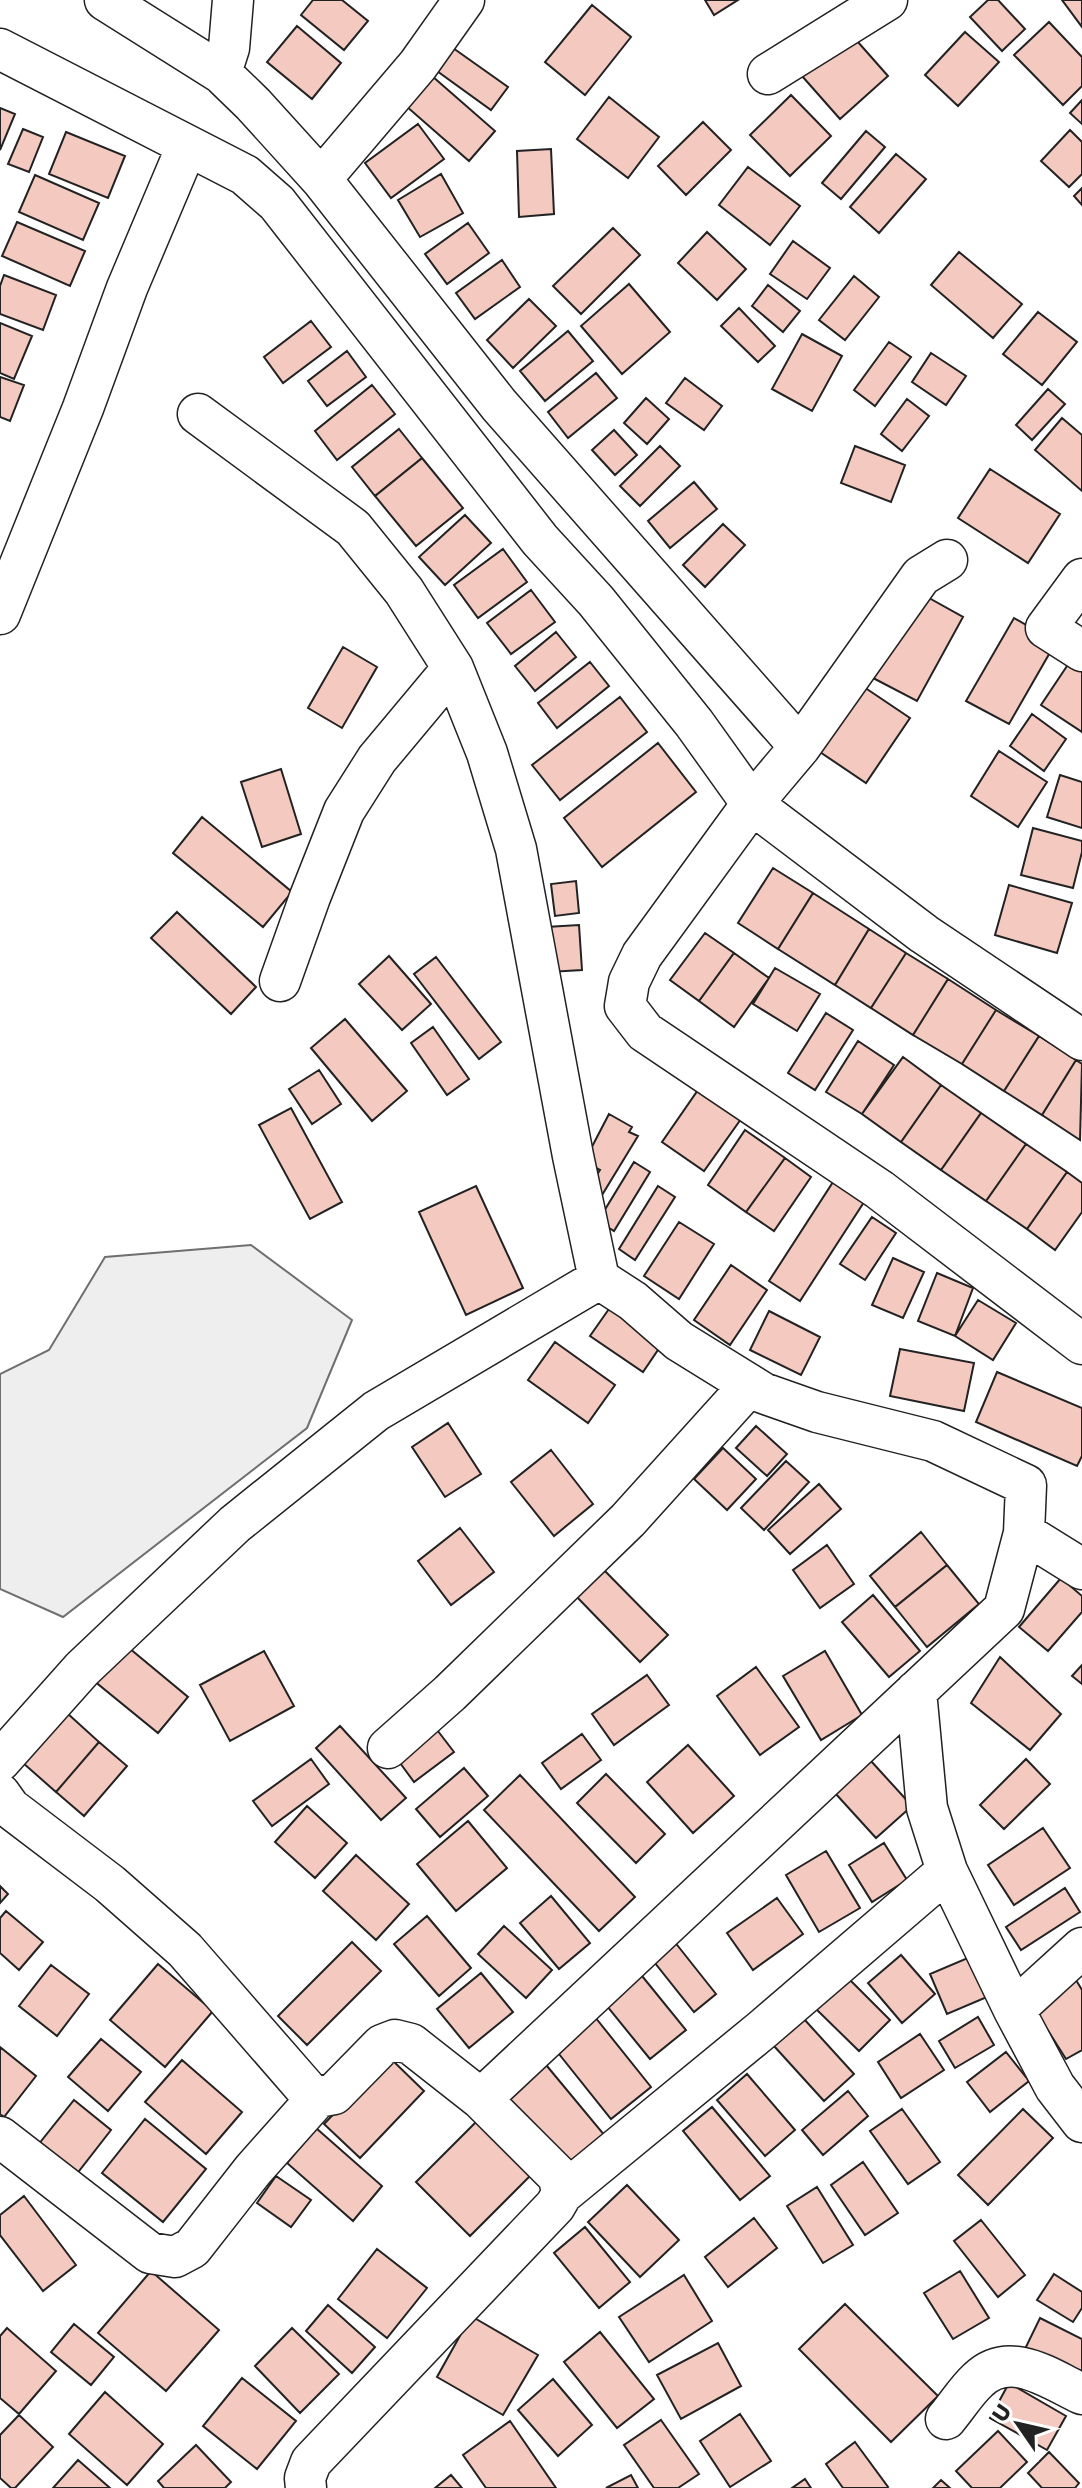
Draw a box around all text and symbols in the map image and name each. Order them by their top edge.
north arrow [978,2384,1058,2464]
text: U [985,2398,1019,2428]

